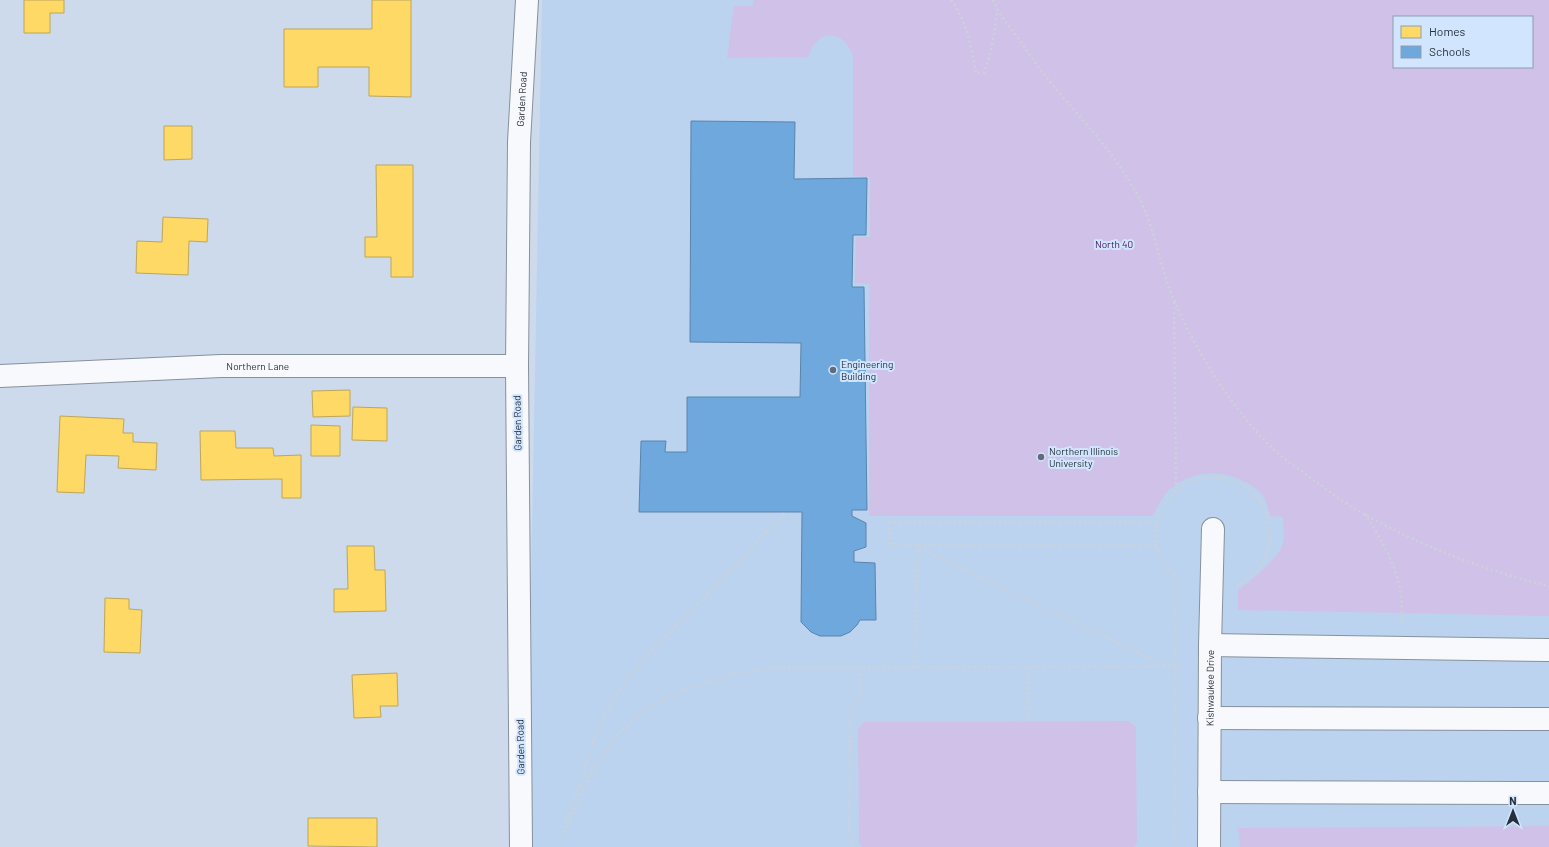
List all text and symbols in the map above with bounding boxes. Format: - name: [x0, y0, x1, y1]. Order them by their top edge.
- legend: [1393, 16, 1533, 68]
- text: Homes: [1429, 24, 1466, 38]
- text: Schools: [1429, 44, 1470, 58]
- street label: Garden Road: [514, 71, 529, 127]
- park label: North 40: [1095, 238, 1133, 250]
- place label: Engineering Building: [841, 358, 893, 382]
- street label: Northern Lane: [226, 360, 289, 372]
- marker: Engineering Building: [828, 365, 838, 375]
- street label: Garden Road: [511, 395, 523, 451]
- place label: Northern Illinois University: [1049, 445, 1118, 469]
- marker: Northern Illinois University: [1036, 452, 1046, 462]
- street label: Kishwaukee Drive: [1204, 650, 1216, 726]
- street label: Garden Road: [514, 719, 526, 775]
- north arrow: [1493, 791, 1533, 831]
- text: N: [1509, 794, 1517, 807]

